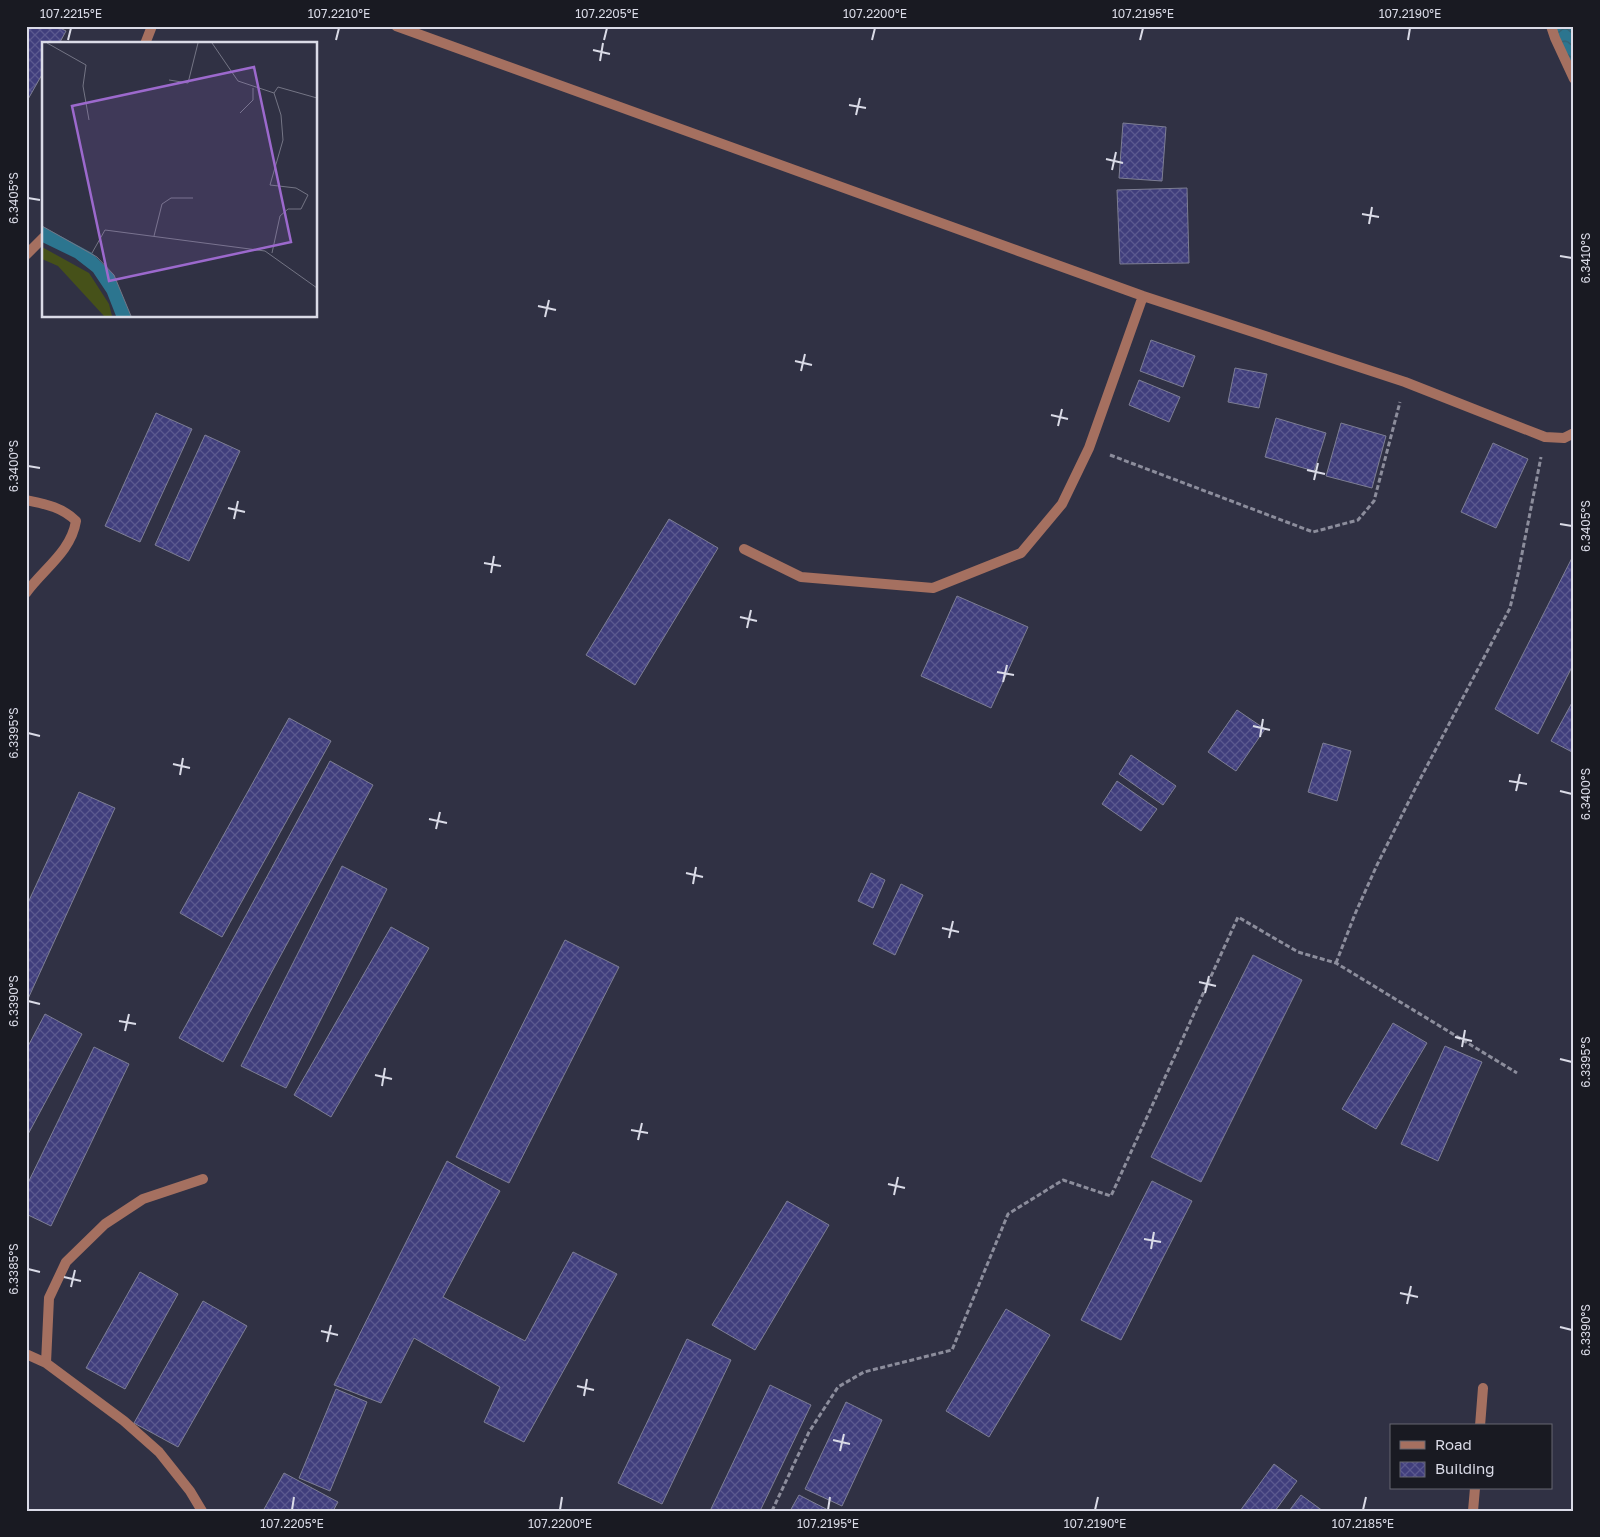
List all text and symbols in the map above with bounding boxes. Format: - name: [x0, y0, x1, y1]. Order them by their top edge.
- text: 107.2215°E: [40, 6, 102, 21]
- text: 107.2210°E: [308, 6, 370, 21]
- text: 107.2205°E: [575, 6, 639, 21]
- text: 107.2200°E: [843, 6, 907, 21]
- text: 107.2195°E: [1112, 6, 1174, 21]
- text: 107.2190°E: [1379, 6, 1441, 21]
- inset map: [42, 42, 318, 318]
- text: 6.3405°S: [6, 172, 21, 224]
- text: 6.3410°S: [1578, 232, 1593, 283]
- text: 6.3400°S: [6, 439, 21, 492]
- text: 6.3405°S: [1578, 500, 1593, 552]
- text: 6.3395°S: [6, 707, 21, 759]
- text: 6.3400°S: [1578, 767, 1593, 820]
- text: 6.3390°S: [6, 975, 21, 1027]
- text: 6.3395°S: [1578, 1036, 1593, 1088]
- text: 6.3385°S: [6, 1243, 21, 1295]
- text: 6.3390°S: [1578, 1304, 1593, 1356]
- legend: [1390, 1424, 1552, 1490]
- text: Road: [1435, 1435, 1472, 1453]
- text: Building: [1435, 1459, 1495, 1477]
- text: 107.2205°E: [260, 1516, 324, 1531]
- text: 107.2200°E: [528, 1516, 592, 1531]
- text: 107.2195°E: [797, 1516, 859, 1531]
- text: 107.2190°E: [1064, 1516, 1126, 1531]
- text: 107.2185°E: [1332, 1516, 1394, 1531]

